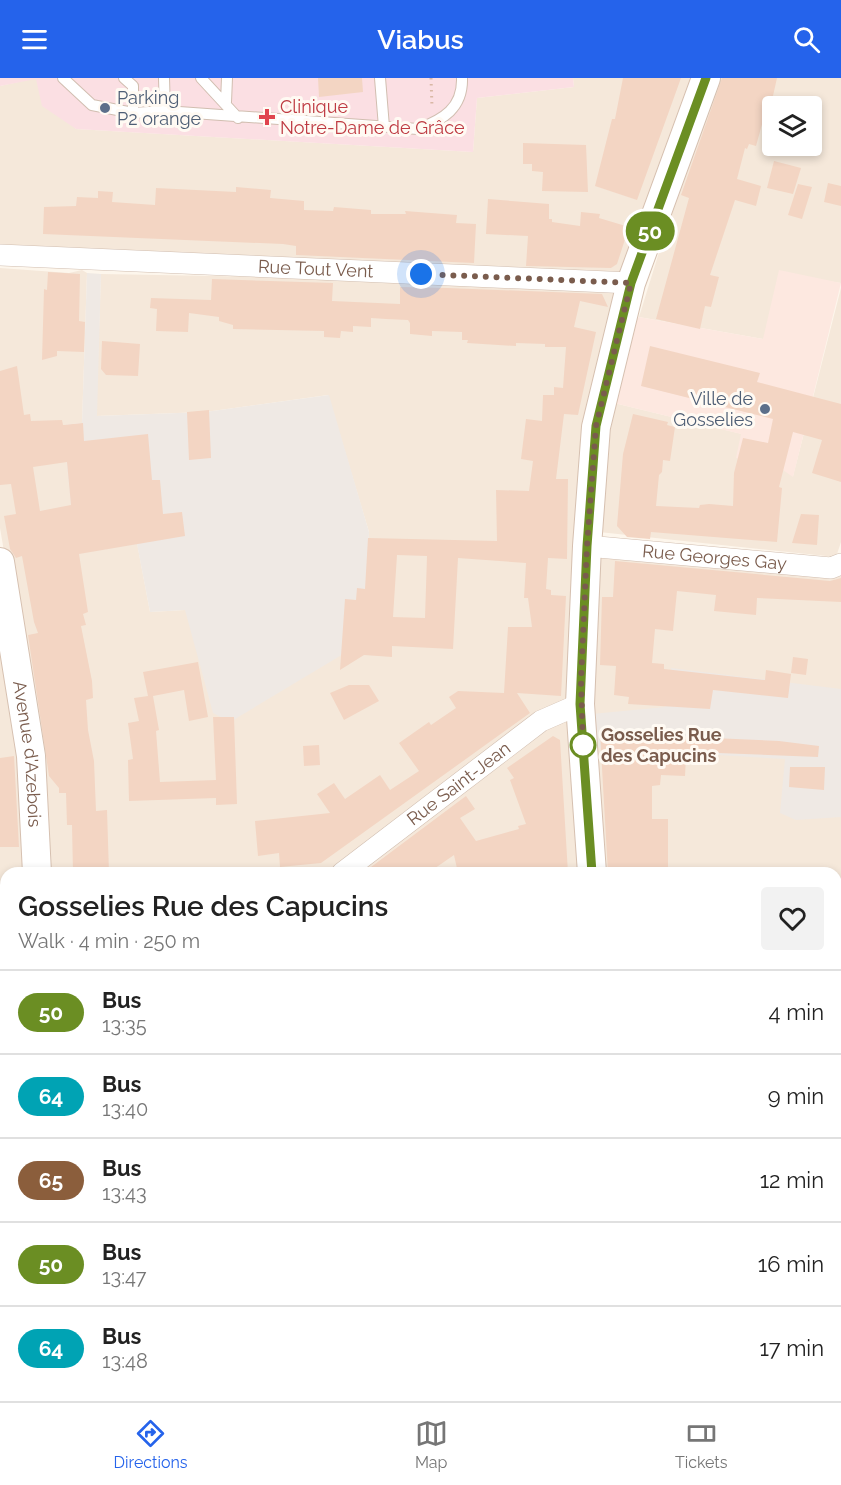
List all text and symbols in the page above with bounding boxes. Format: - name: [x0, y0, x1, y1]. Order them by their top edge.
- icon: menu: [18, 23, 51, 56]
- icon: search: [790, 23, 823, 56]
- text: Viabus: [377, 24, 464, 55]
- place label: Parking P2 orange: [117, 87, 202, 129]
- place label: Clinique Notre-Dame de Grâce: [280, 96, 465, 138]
- map controls: [762, 96, 822, 156]
- button: layers: [762, 96, 822, 156]
- marker: Parking P2 orange: [98, 101, 112, 115]
- marker: Clinique Notre-Dame de Grâce: [258, 108, 276, 126]
- line badge: 50: [623, 212, 677, 250]
- text: 50: [638, 219, 662, 244]
- street label: Rue Tout Vent: [258, 255, 374, 282]
- your location: [406, 259, 436, 289]
- place label: Ville de Gosselies: [673, 388, 753, 430]
- marker: Ville de Gosselies: [758, 402, 772, 416]
- street label: Rue Georges Gay: [641, 540, 788, 574]
- street label: Avenue d'Azebois: [9, 679, 46, 828]
- place label: Gosselies Rue des Capucins: [601, 724, 722, 766]
- marker: Gosselies Rue des Capucins: [570, 732, 596, 758]
- street label: Rue Saint-Jean: [403, 737, 514, 830]
- button: heart: [761, 887, 824, 950]
- text: Gosselies Rue des Capucins: [18, 890, 388, 923]
- text: Walk · 4 min · 250 m: [18, 929, 200, 953]
- text: Bus: [102, 987, 141, 1013]
- text: 4 min: [769, 999, 824, 1025]
- text: 50: [39, 1000, 63, 1025]
- text: 13:35: [102, 1013, 147, 1037]
- text: Bus: [102, 1071, 141, 1097]
- text: 9 min: [768, 1083, 824, 1109]
- text: 64: [39, 1084, 63, 1109]
- text: 13:40: [102, 1097, 148, 1121]
- text: Bus: [102, 1155, 141, 1181]
- text: 12 min: [760, 1167, 824, 1193]
- text: 65: [39, 1168, 63, 1193]
- text: 13:43: [102, 1181, 147, 1205]
- text: Bus: [102, 1239, 141, 1265]
- text: 16 min: [758, 1251, 824, 1277]
- text: 50: [39, 1252, 63, 1277]
- text: 13:47: [102, 1265, 147, 1289]
- text: Bus: [102, 1323, 141, 1349]
- text: 17 min: [759, 1335, 824, 1361]
- text: 64: [39, 1336, 63, 1361]
- text: 13:48: [102, 1349, 148, 1373]
- tab: Directions: [114, 1417, 187, 1472]
- tab: Map: [415, 1417, 448, 1472]
- tab: Tickets: [675, 1417, 727, 1472]

